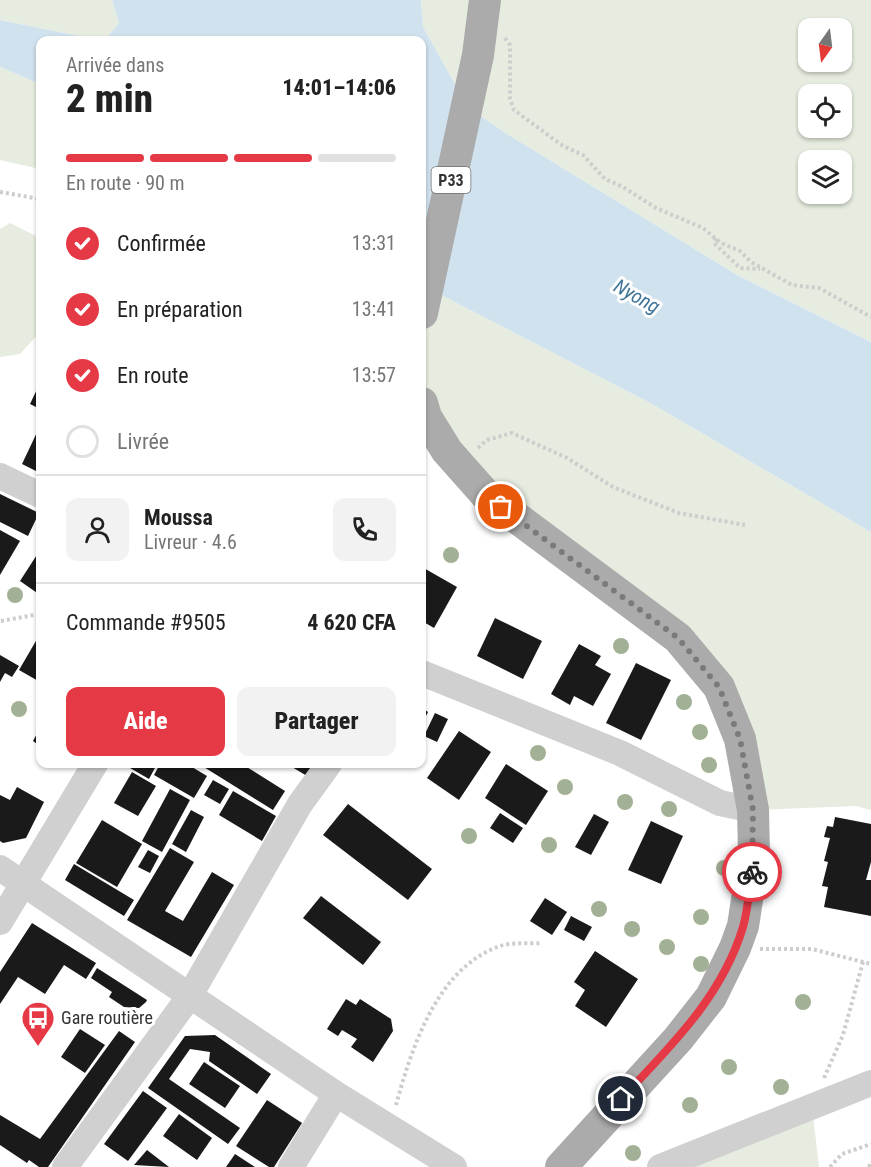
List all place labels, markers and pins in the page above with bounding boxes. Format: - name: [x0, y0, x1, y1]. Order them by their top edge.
- pin: [475, 481, 526, 532]
- bus stop icon: Gare routière: [20, 1000, 56, 1047]
- place label: Gare routière: [61, 1007, 153, 1028]
- pin: [595, 1073, 646, 1124]

